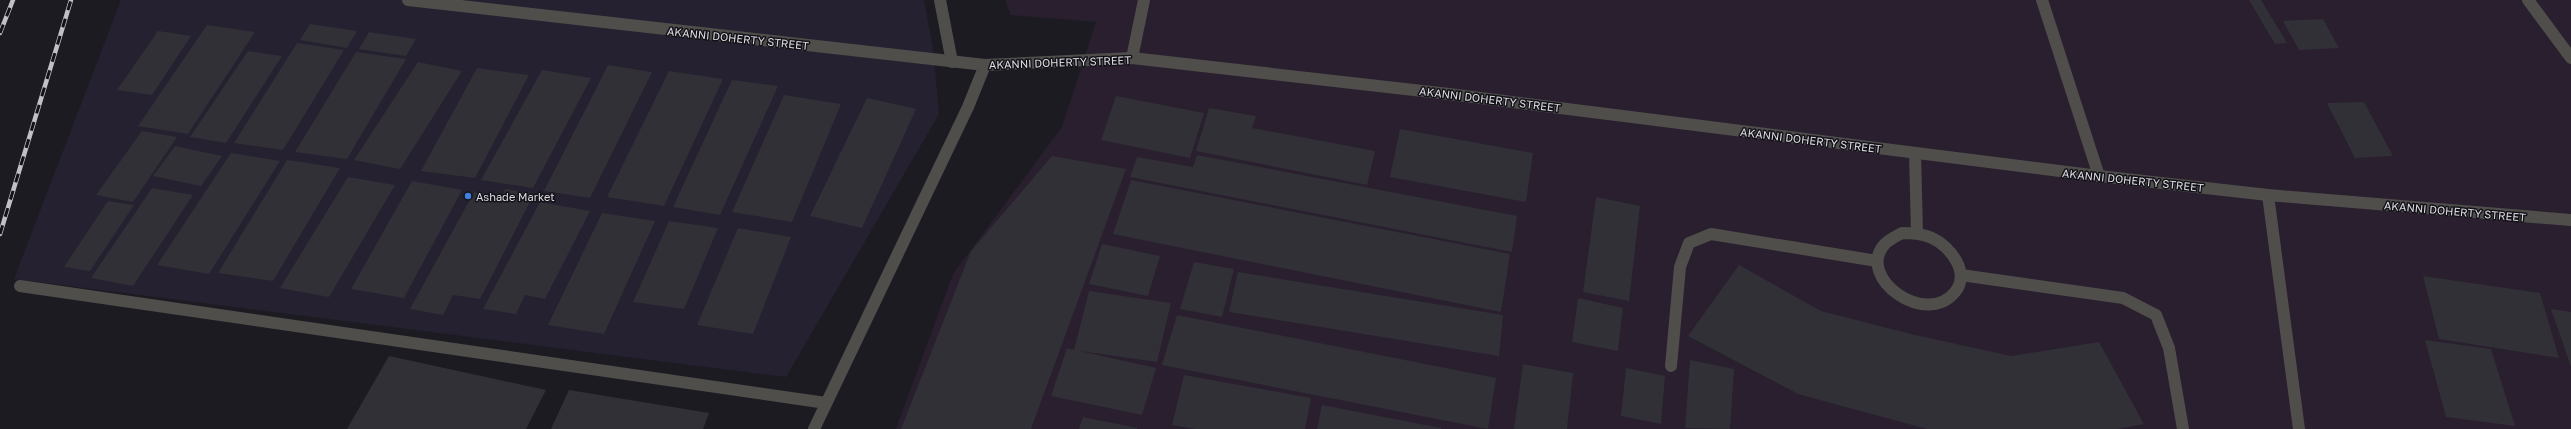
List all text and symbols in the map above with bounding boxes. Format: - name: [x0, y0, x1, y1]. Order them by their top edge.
- street label: AKANNI DOHERTY STREET: [667, 24, 810, 52]
- street label: AKANNI DOHERTY STREET: [989, 53, 1131, 71]
- street label: AKANNI DOHERTY STREET: [1419, 84, 1562, 114]
- street label: AKANNI DOHERTY STREET: [1740, 125, 1883, 155]
- street label: AKANNI DOHERTY STREET: [2062, 166, 2205, 194]
- place label: Ashade Market: [476, 190, 555, 203]
- marker: Ashade Market: [463, 191, 473, 201]
- street label: AKANNI DOHERTY STREET: [2384, 198, 2527, 224]

